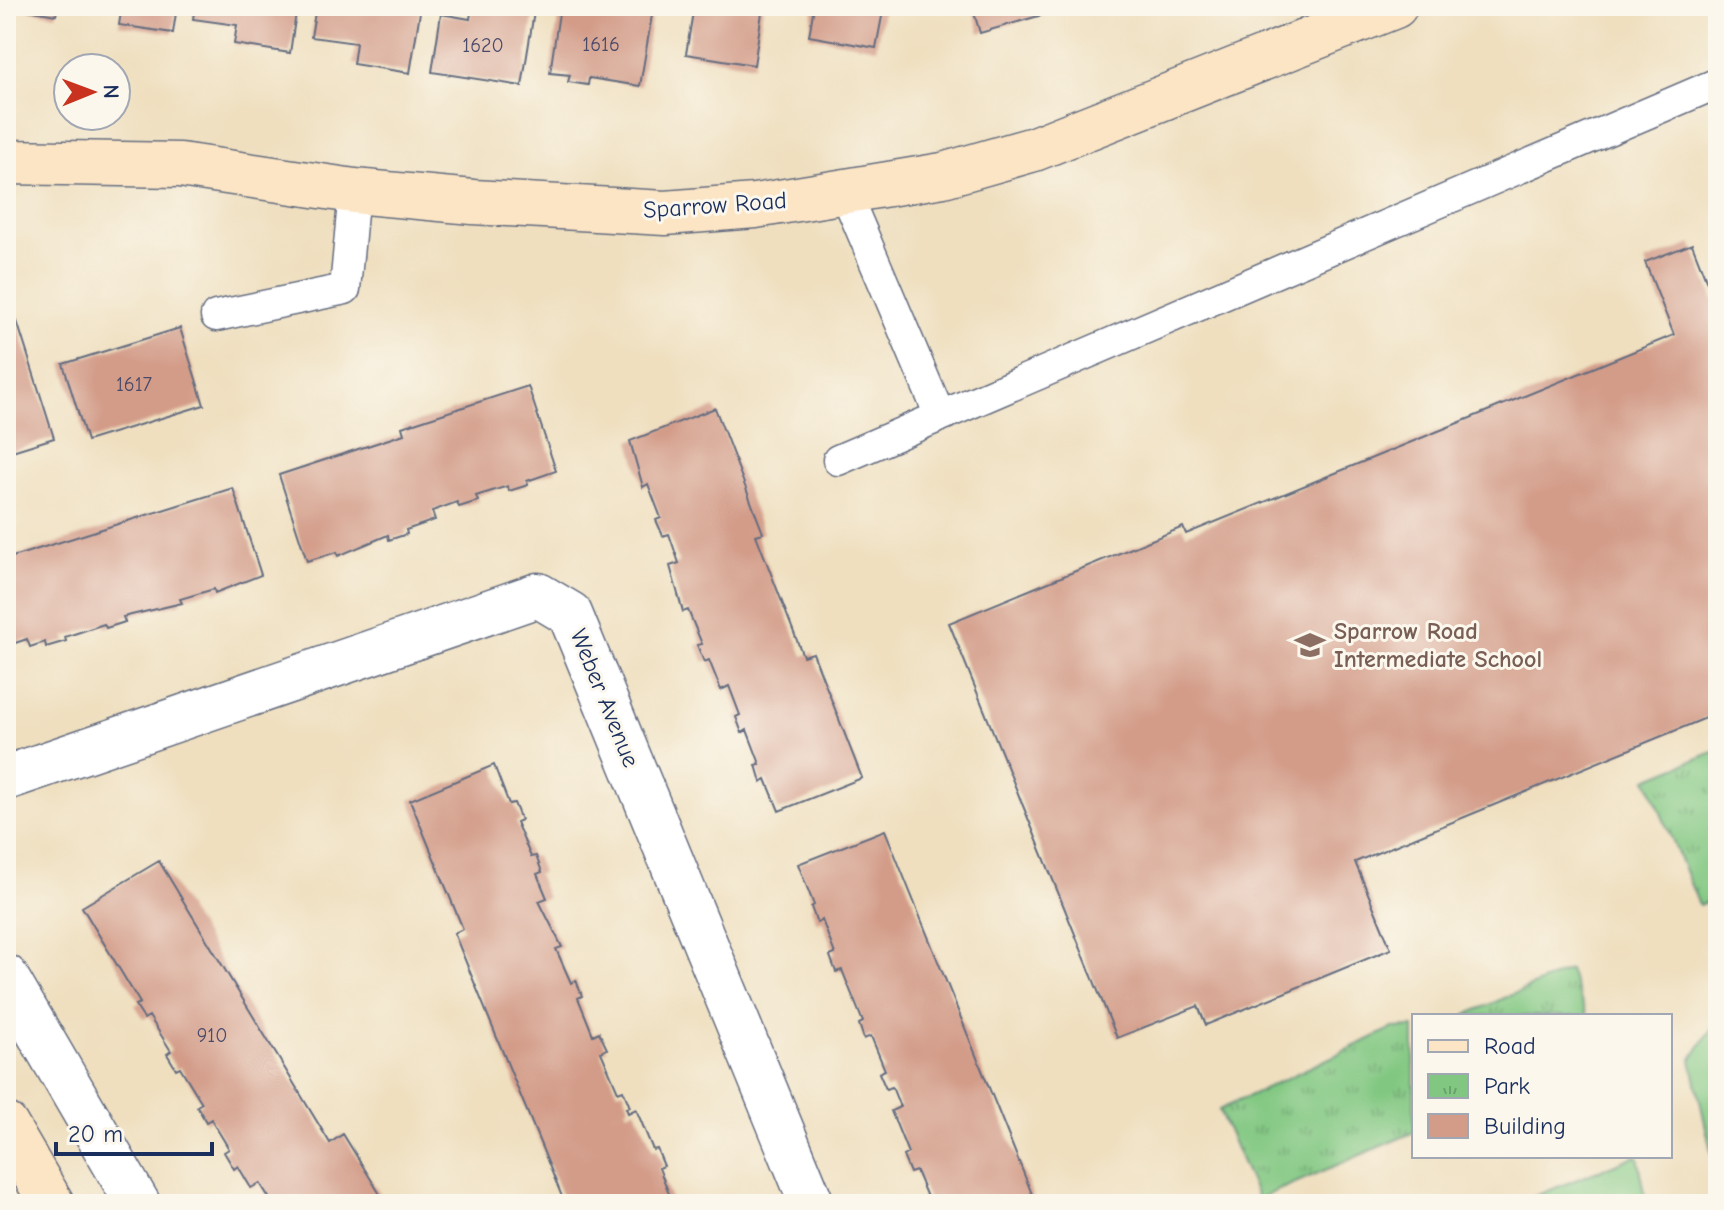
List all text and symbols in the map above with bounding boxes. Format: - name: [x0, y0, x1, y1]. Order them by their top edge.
- house number: 1616: [582, 33, 620, 56]
- house number: 1620: [462, 34, 504, 57]
- north arrow: [52, 52, 132, 132]
- text: N: [98, 84, 124, 99]
- street label: Sparrow Road: [642, 186, 788, 224]
- house number: 1617: [116, 373, 153, 396]
- place label: Sparrow Road Intermediate School: [1334, 617, 1542, 673]
- street label: Weber Avenue: [565, 625, 645, 771]
- school or university icon: Sparrow Road Intermediate School: [1293, 628, 1327, 662]
- legend: [1412, 1014, 1672, 1158]
- house number: 910: [197, 1024, 227, 1047]
- text: Road: [1484, 1032, 1536, 1060]
- text: Park: [1484, 1072, 1530, 1100]
- scale bar: [56, 1106, 212, 1156]
- text: Building: [1484, 1112, 1566, 1140]
- text: 20 m: [68, 1120, 123, 1148]

